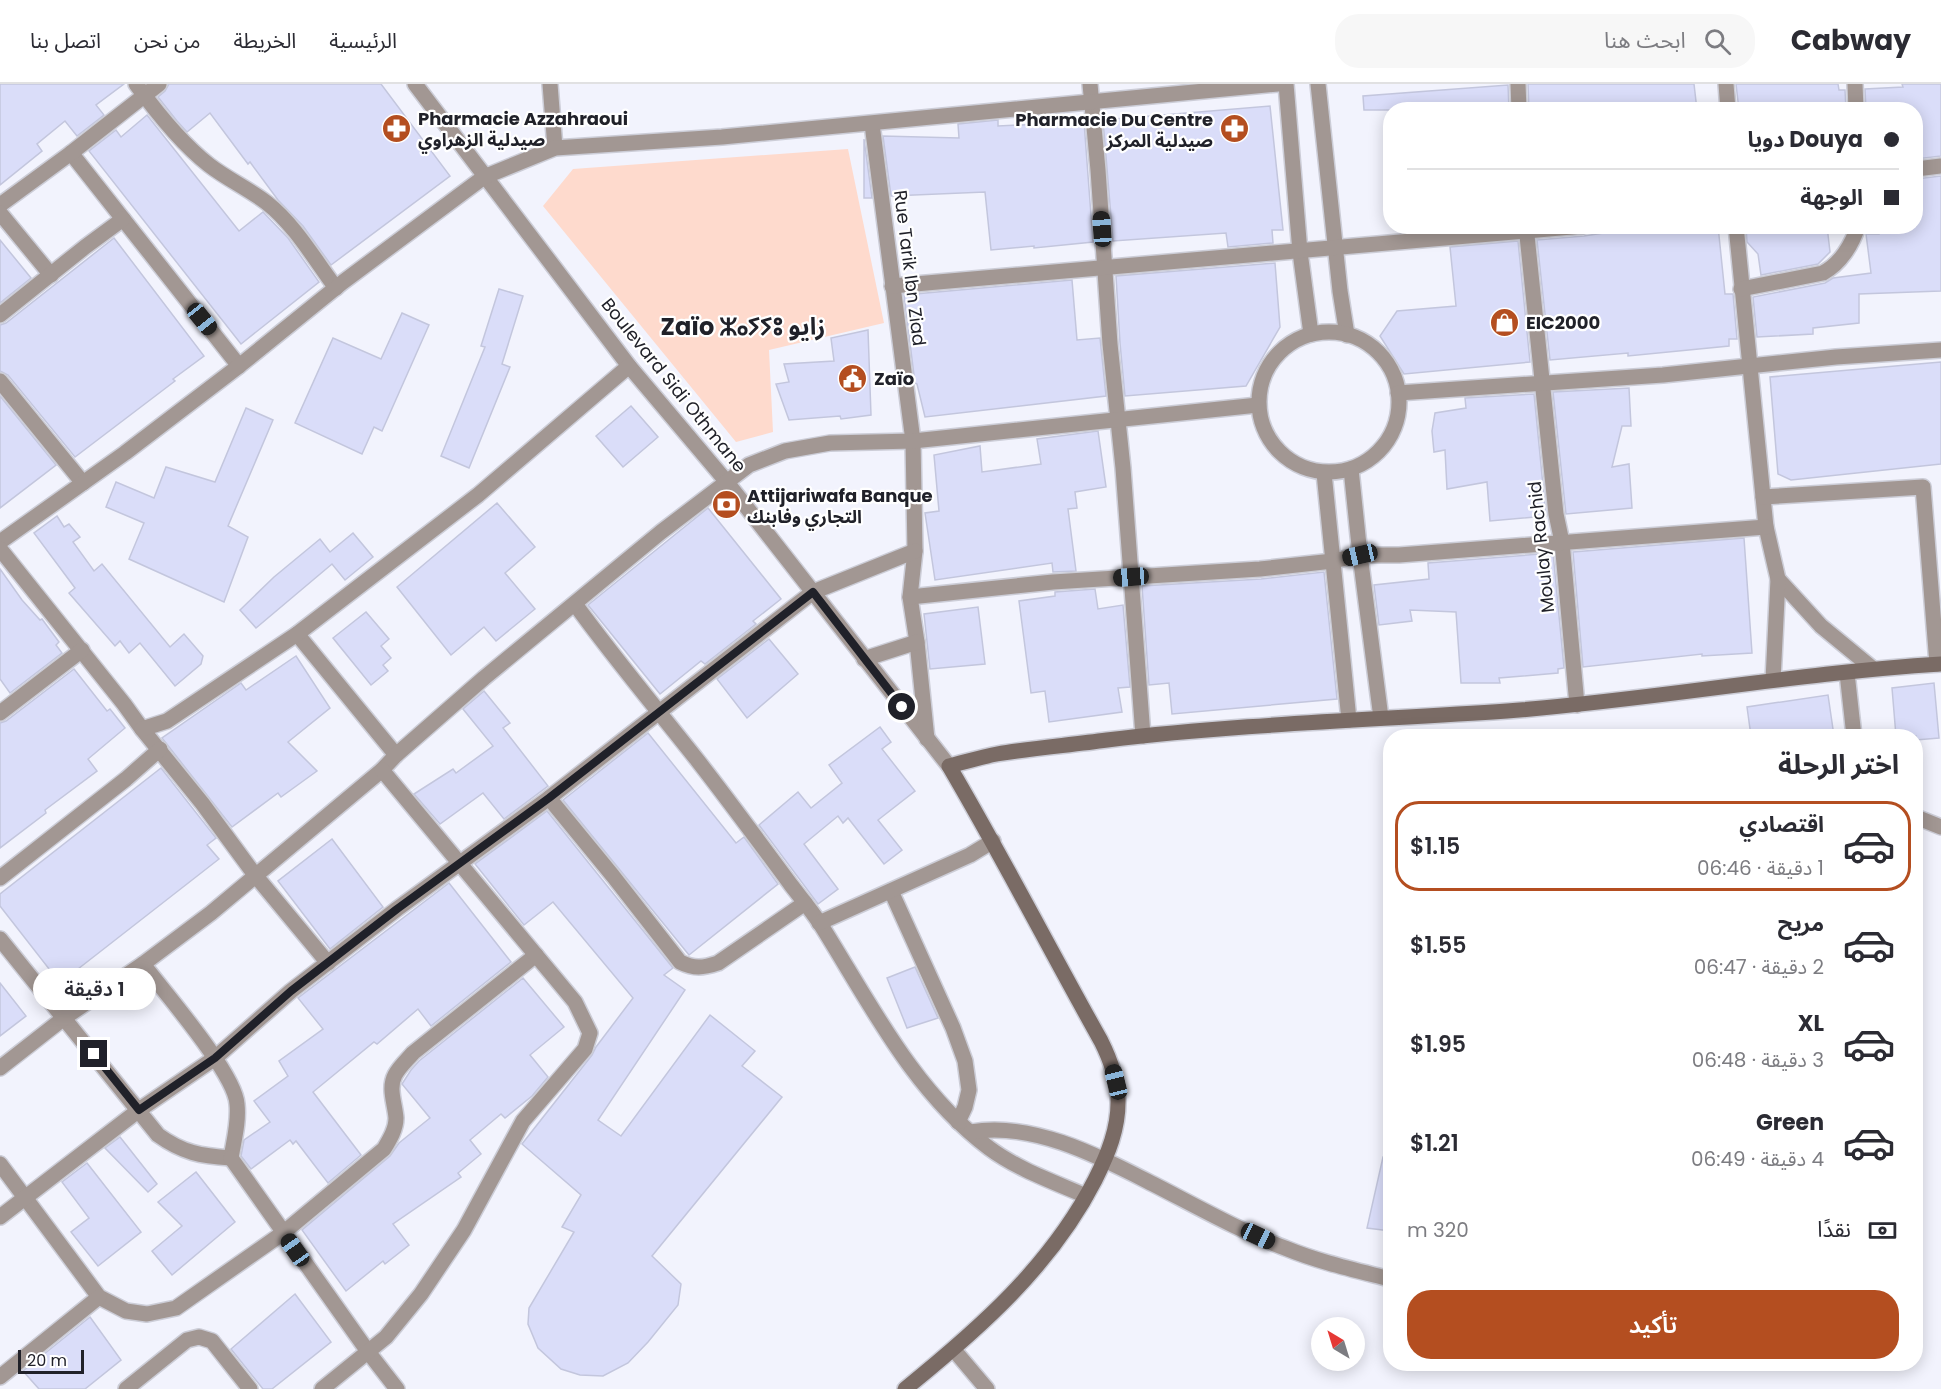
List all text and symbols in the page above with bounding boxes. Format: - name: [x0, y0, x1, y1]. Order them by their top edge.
- search box: [1335, 14, 1755, 68]
- text: Cabway: [1791, 21, 1911, 60]
- text: ابحث هنا: [1604, 25, 1686, 56]
- icon: search: [1701, 25, 1734, 58]
- text: اتصل بنا: [30, 26, 101, 55]
- text: من نحن: [134, 26, 200, 55]
- text: الخريطة: [233, 26, 296, 55]
- text: الرئيسية: [329, 26, 397, 55]
- place label: Pharmacie Azzahraoui صيدلية الزهراوي: [418, 106, 628, 154]
- place label: Pharmacie Du Centre صيدلية المركز: [1015, 107, 1213, 153]
- pharmacy icon: Pharmacie Azzahraoui صيدلية الزهراوي: [381, 112, 413, 144]
- pharmacy icon: Pharmacie Du Centre صيدلية المركز: [1218, 113, 1250, 145]
- text: Douya دويا: [1747, 124, 1863, 155]
- text: الوجهة: [1800, 182, 1863, 213]
- street label: Rue Tarik Ibn Ziad: [888, 189, 932, 347]
- car: [1092, 210, 1112, 248]
- street label: Boulevard Sidi Othmane: [596, 293, 752, 477]
- car: [184, 299, 220, 339]
- shop icon: EIC2000: [1489, 306, 1521, 338]
- district label: Zaïo ⵣⴰⵢⵢⵓ زايو: [661, 310, 825, 343]
- place label: EIC2000: [1526, 310, 1600, 335]
- public building icon: Zaïo: [837, 362, 869, 394]
- place label: Zaïo: [874, 366, 914, 391]
- street label: Moulay Rachid: [1522, 480, 1560, 614]
- place label: Attijariwafa Banque التجاري وفابنك: [747, 483, 933, 531]
- bank icon: Attijariwafa Banque التجاري وفابنك: [710, 489, 742, 521]
- car: [1340, 542, 1380, 568]
- car: [1112, 567, 1150, 587]
- route start: [888, 693, 915, 720]
- text: اختر الرحلة: [1778, 746, 1899, 783]
- text: اقتصادي: [1739, 809, 1824, 840]
- icon: car: [1842, 819, 1896, 873]
- text: $1.15: [1410, 831, 1460, 862]
- text: 1 دقيقة · 06:46: [1697, 854, 1824, 882]
- text: مريح: [1778, 908, 1824, 939]
- icon: car: [1842, 918, 1896, 972]
- text: $1.55: [1410, 930, 1466, 961]
- text: 2 دقيقة · 06:47: [1694, 953, 1824, 981]
- callout: 1 دقيقة: [32, 967, 156, 1009]
- text: 1 دقيقة: [64, 975, 125, 1003]
- text: XL: [1798, 1008, 1824, 1039]
- icon: car: [1842, 1017, 1896, 1071]
- text: $1.95: [1410, 1029, 1466, 1060]
- route end: [80, 1040, 107, 1067]
- text: 3 دقيقة · 06:48: [1692, 1046, 1824, 1074]
- car: [1103, 1062, 1129, 1102]
- text: Green: [1756, 1107, 1824, 1138]
- icon: car: [1842, 1116, 1896, 1170]
- text: $1.21: [1410, 1128, 1459, 1159]
- text: 4 دقيقة · 06:49: [1691, 1145, 1824, 1173]
- text: نقدًا: [1817, 1214, 1851, 1245]
- icon: cash: [1866, 1214, 1899, 1247]
- text: 320 m: [1407, 1216, 1469, 1244]
- car: [1238, 1220, 1278, 1252]
- car: [277, 1230, 313, 1270]
- button: تأكيد: [1407, 1290, 1899, 1359]
- north arrow: [1311, 1317, 1365, 1371]
- map controls: [1311, 1317, 1365, 1371]
- scale bar: [18, 1347, 84, 1374]
- text: 20 m: [27, 1349, 67, 1372]

